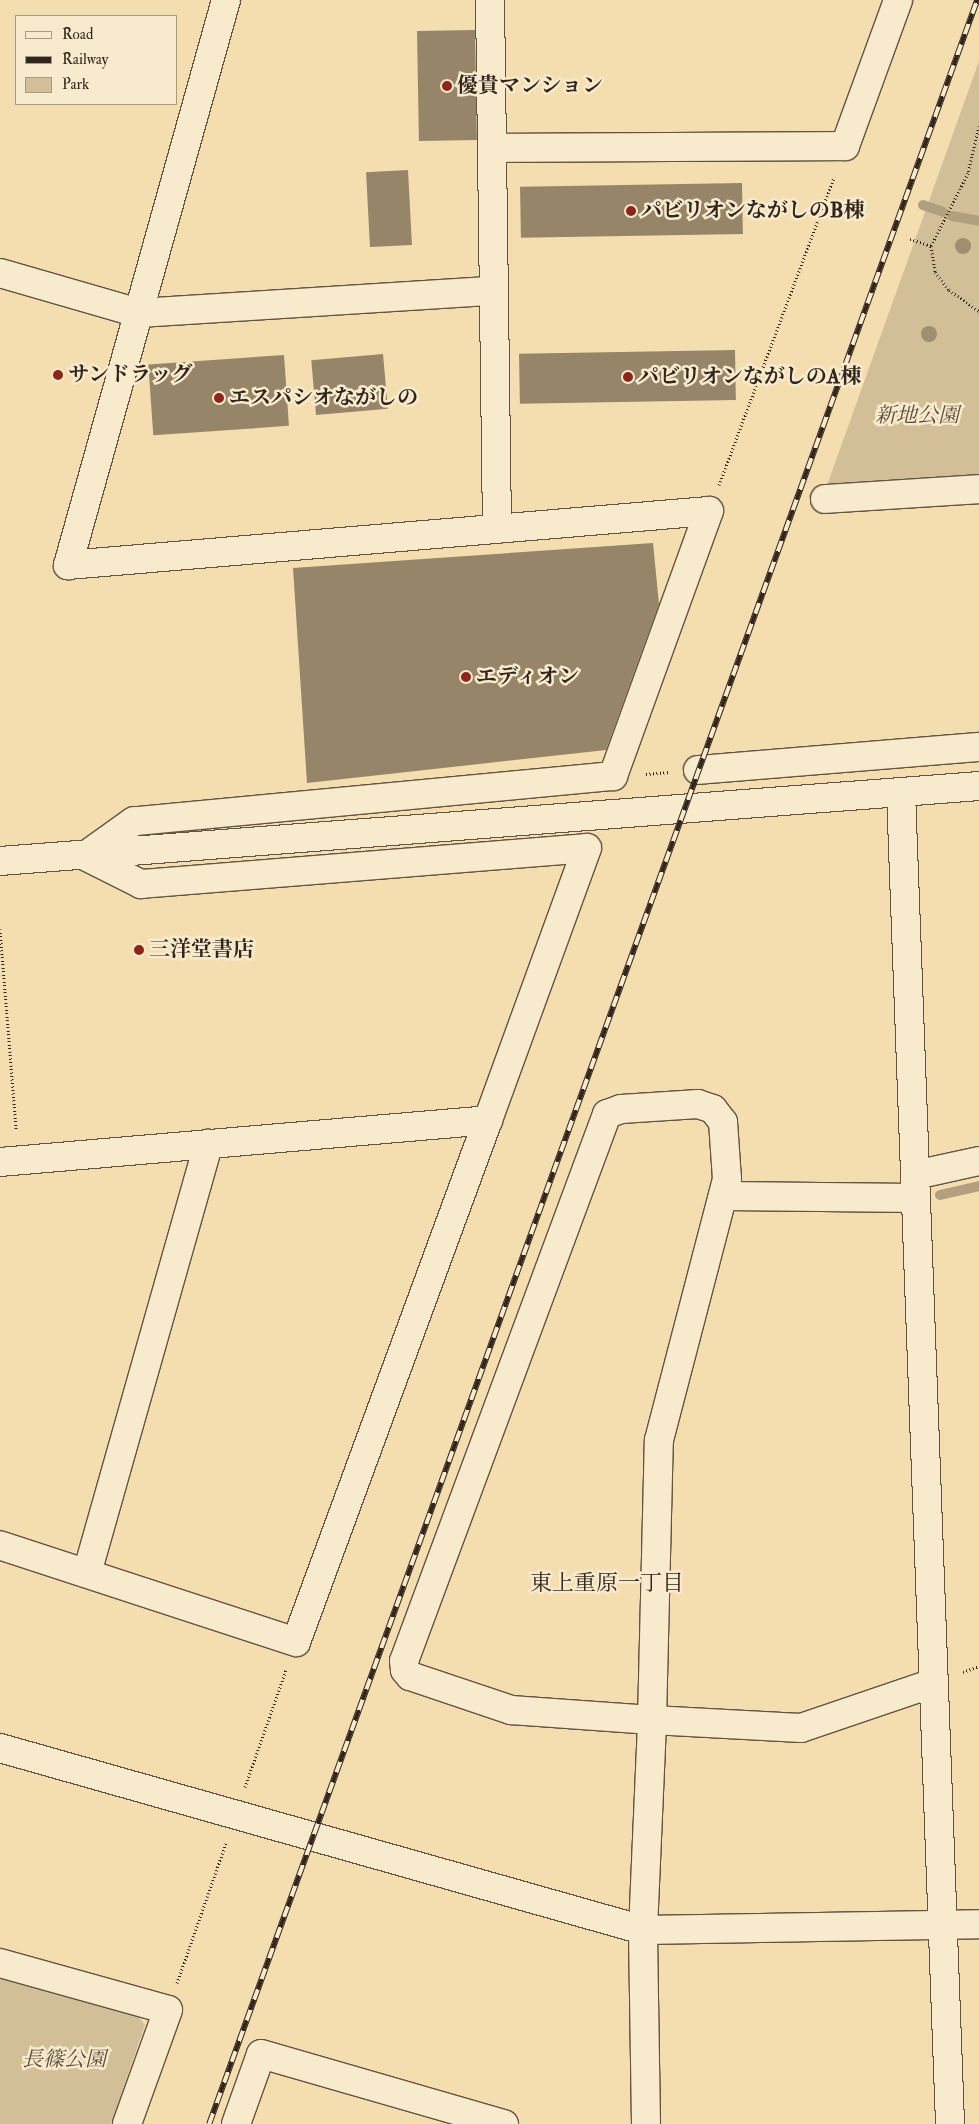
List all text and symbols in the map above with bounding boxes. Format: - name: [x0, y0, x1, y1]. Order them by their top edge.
- legend: [15, 15, 178, 105]
- text: Road: [62, 25, 93, 44]
- text: Railway: [62, 50, 108, 69]
- place label: 優貴マンション: [457, 73, 604, 99]
- text: Park: [62, 75, 89, 94]
- marker: 優貴マンション: [441, 80, 453, 92]
- place label: パビリオンながしのB棟: [641, 198, 865, 224]
- marker: パビリオンながしのB棟: [625, 205, 637, 217]
- place label: サンドラッグ: [68, 362, 194, 388]
- place label: パビリオンながしのA棟: [638, 364, 861, 390]
- marker: サンドラッグ: [52, 369, 64, 381]
- marker: パビリオンながしのA棟: [622, 371, 634, 383]
- place label: エスパシオながしの: [229, 385, 418, 411]
- marker: エスパシオながしの: [213, 392, 225, 404]
- park label: 新地公園: [875, 403, 959, 429]
- place label: エディオン: [476, 664, 581, 690]
- marker: エディオン: [460, 671, 472, 683]
- place label: 三洋堂書店: [149, 937, 254, 963]
- marker: 三洋堂書店: [133, 944, 145, 956]
- district label: 東上重原一丁目: [530, 1571, 684, 1597]
- park label: 長篠公園: [22, 2047, 106, 2073]

